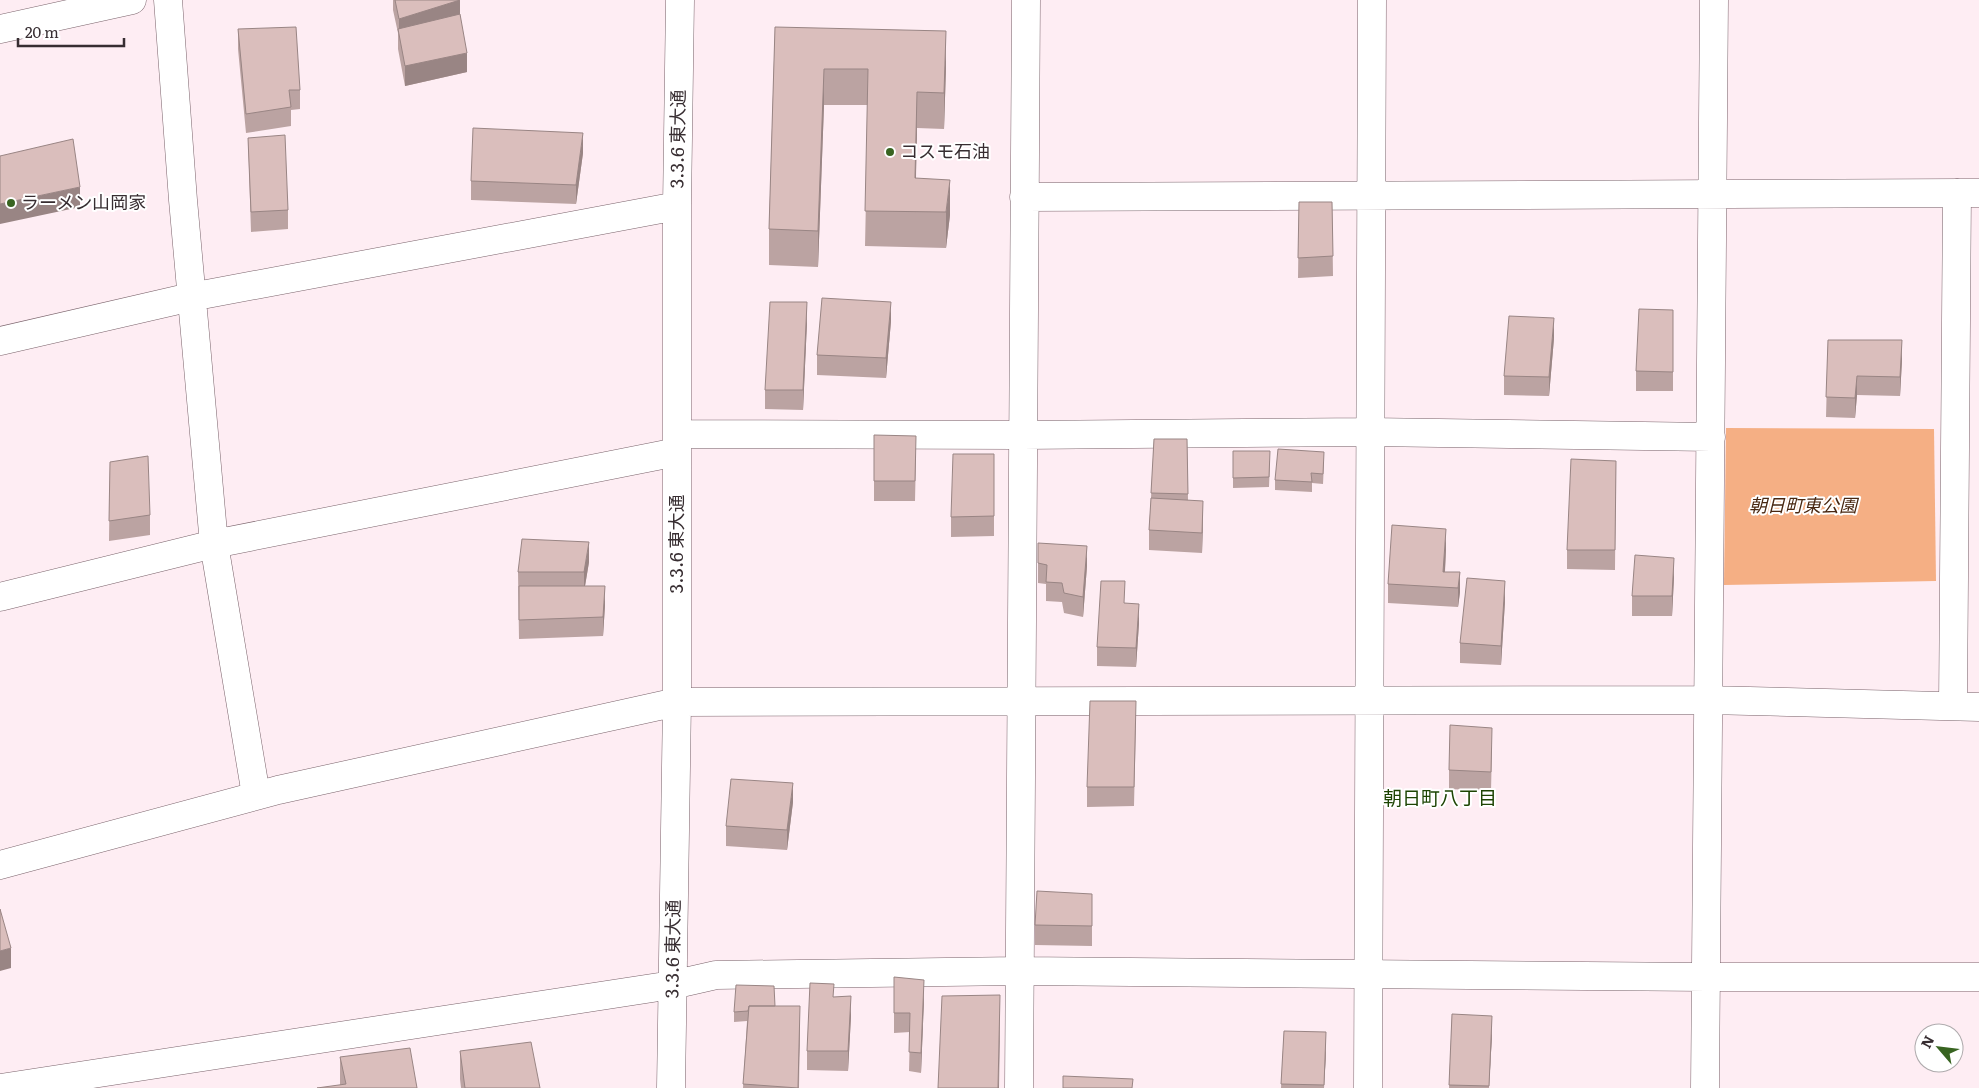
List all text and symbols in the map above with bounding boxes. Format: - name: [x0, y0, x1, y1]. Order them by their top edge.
- scale bar: [18, 15, 124, 47]
- text: 20 m: [25, 20, 59, 43]
- street label: 3.3.6 東大通: [662, 89, 691, 189]
- place label: コスモ石油: [900, 137, 990, 164]
- marker: コスモ石油: [884, 146, 896, 158]
- place label: ラーメン山岡家: [21, 188, 146, 215]
- marker: ラーメン山岡家: [5, 197, 17, 209]
- park label: 朝日町東公園: [1749, 491, 1860, 518]
- street label: 3.3.6 東大通: [662, 495, 689, 593]
- district label: 朝日町八丁目: [1383, 783, 1497, 811]
- street label: 3.3.6 東大通: [657, 899, 686, 999]
- north arrow: [1914, 1023, 1964, 1073]
- text: N: [1915, 1031, 1938, 1051]

